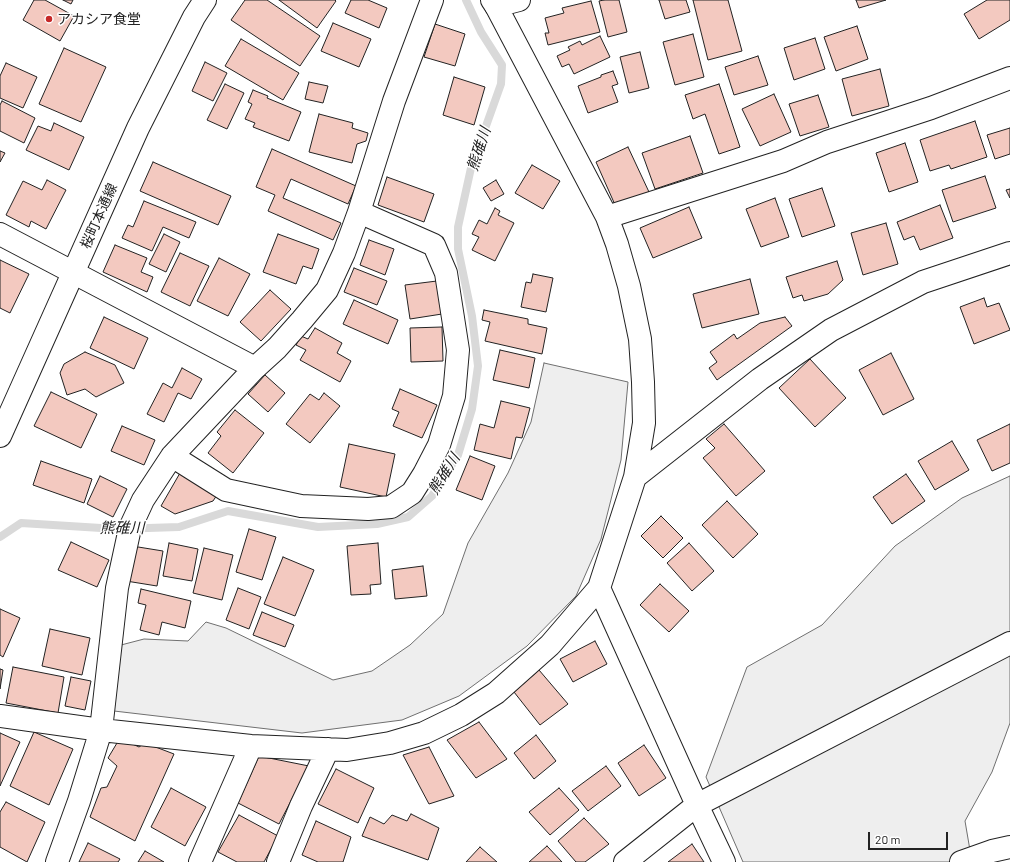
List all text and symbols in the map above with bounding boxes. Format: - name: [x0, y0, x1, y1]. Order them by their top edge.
- place label: アカシア食堂: [57, 11, 141, 27]
- marker: アカシア食堂: [44, 14, 54, 24]
- water label: 熊碓川: [463, 125, 495, 173]
- street label: 桜町本通線: [77, 181, 121, 251]
- water label: 熊碓川: [424, 450, 464, 498]
- water label: 熊碓川: [100, 519, 144, 537]
- scale bar: [870, 824, 950, 850]
- text: 20 m: [875, 832, 901, 846]

